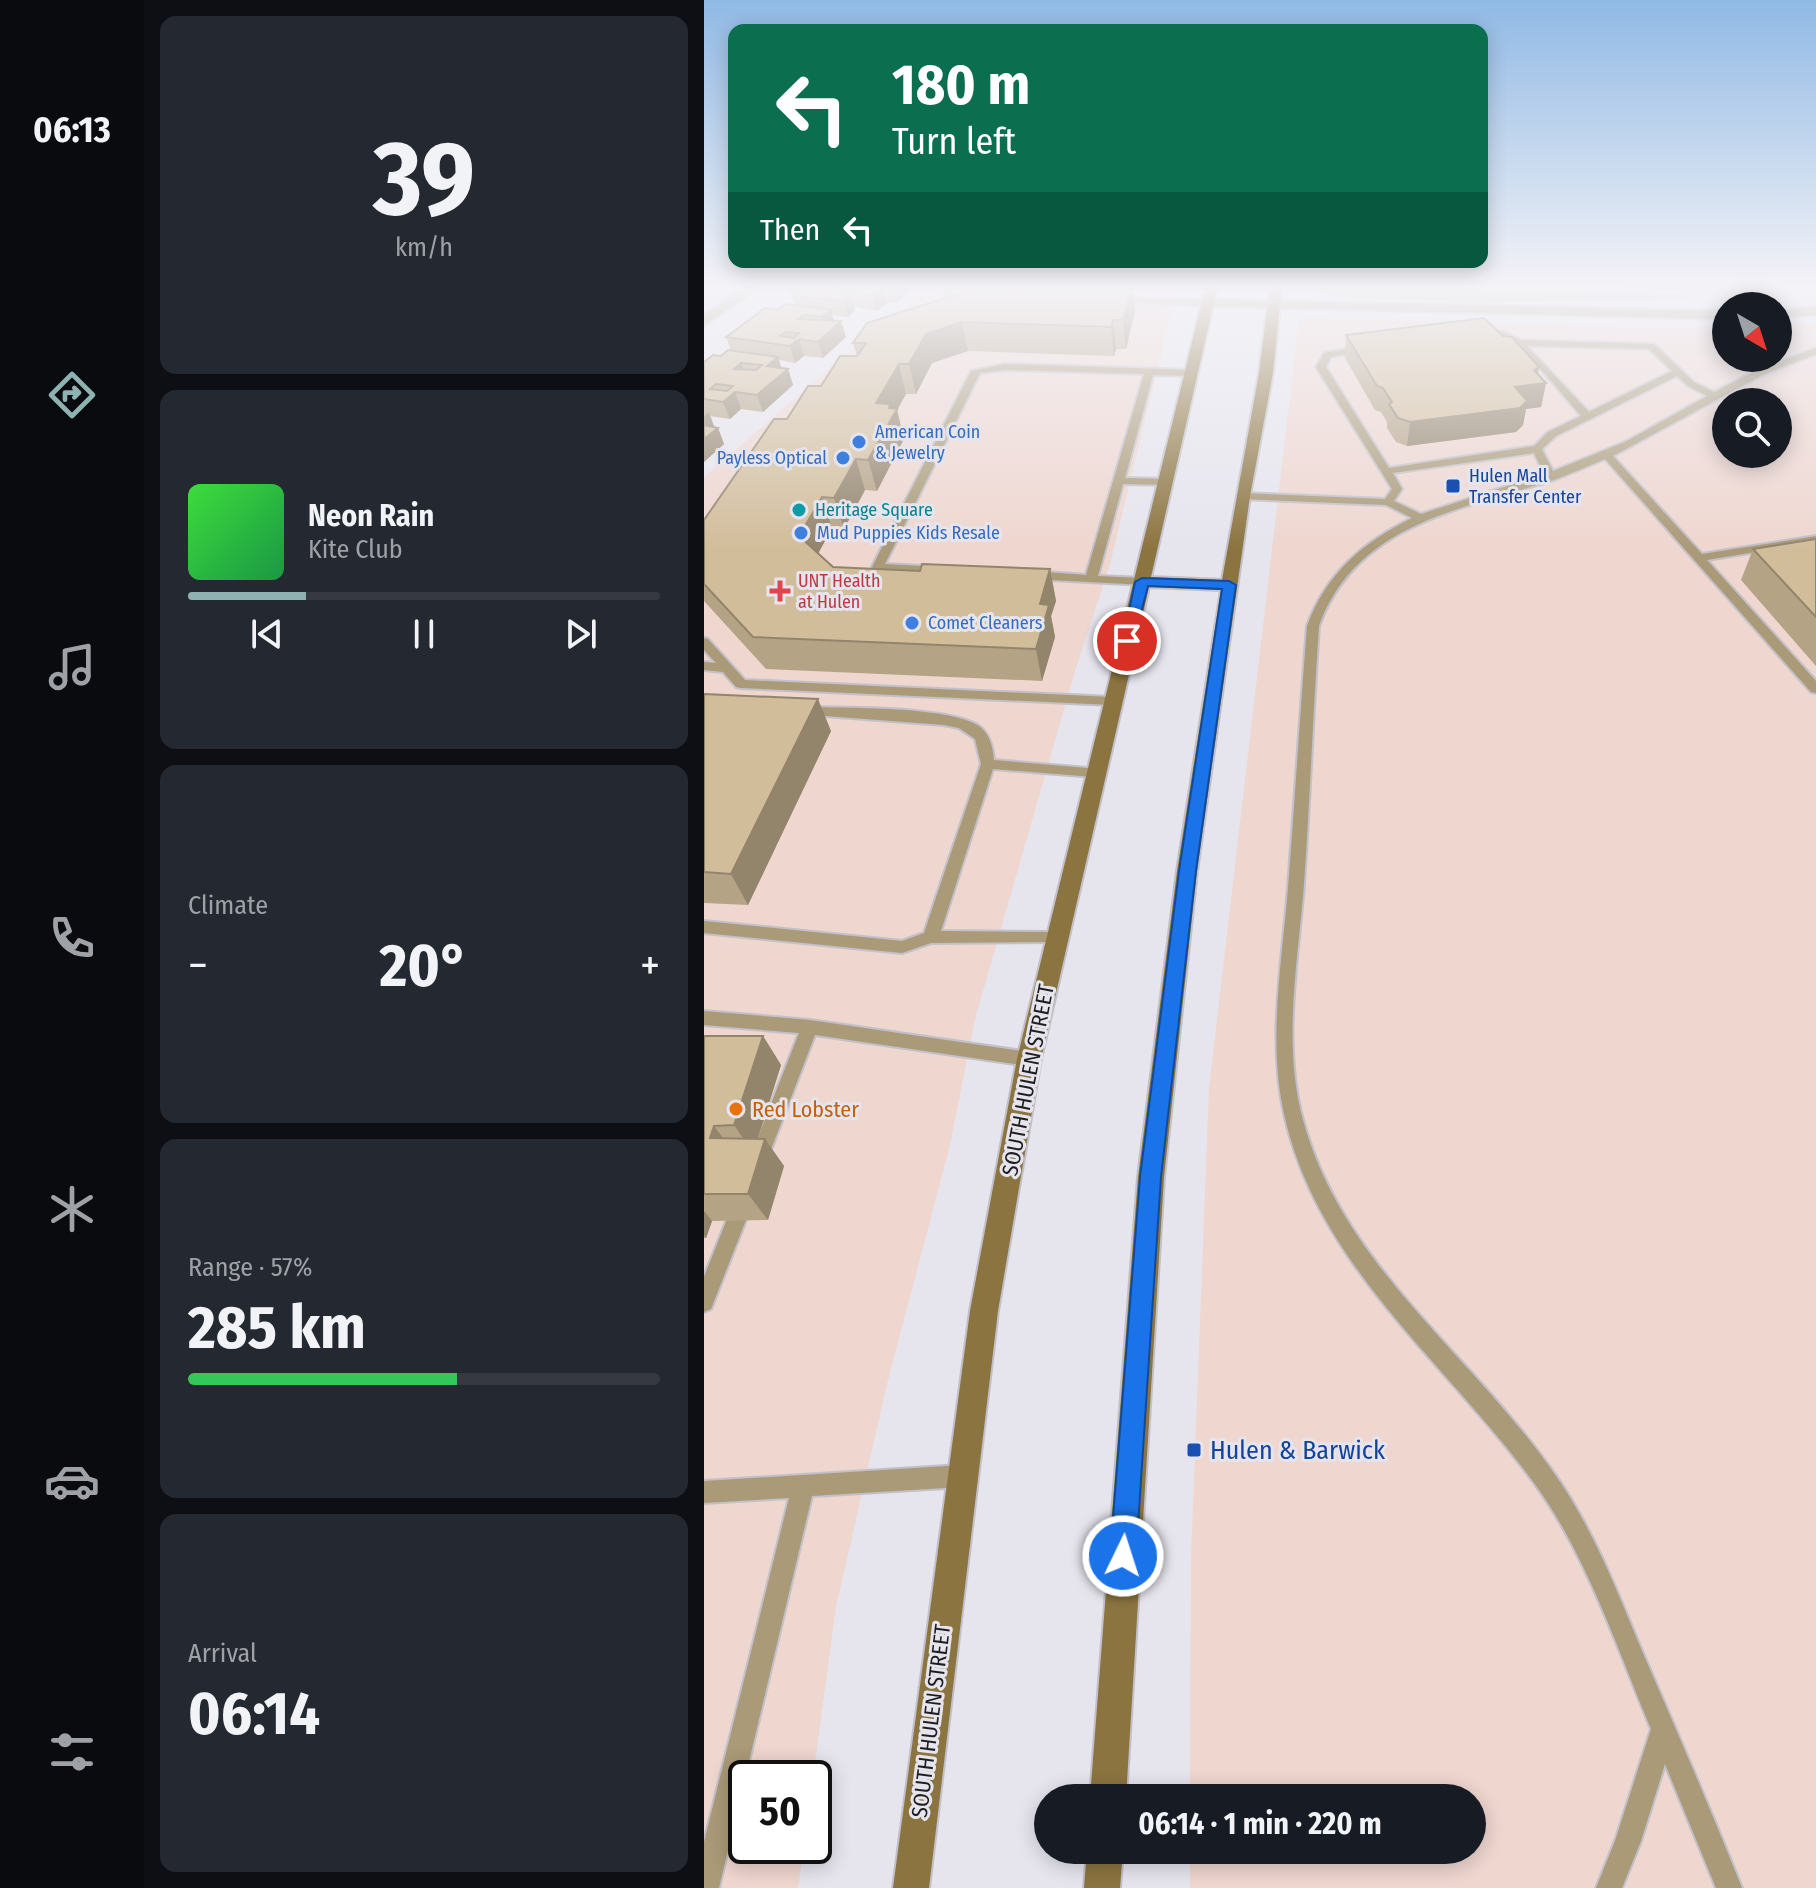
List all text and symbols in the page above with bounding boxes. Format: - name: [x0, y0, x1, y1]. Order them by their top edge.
- text: 180 m: [892, 52, 1030, 119]
- icon: left: [760, 56, 864, 160]
- text: 06:13: [33, 108, 111, 152]
- text: 39: [373, 117, 475, 242]
- text: Turn left: [892, 120, 1016, 164]
- icon: left: [836, 208, 880, 252]
- text: Then: [760, 212, 820, 248]
- text: km/h: [395, 232, 453, 263]
- north arrow: [1712, 292, 1792, 372]
- map controls: [1712, 292, 1792, 468]
- icon: directions: [44, 367, 100, 423]
- button: search: [1712, 388, 1792, 468]
- place label: American Coin & Jewelry: [875, 421, 980, 464]
- marker: American Coin & Jewelry: [850, 433, 868, 451]
- place label: Payless Optical: [717, 447, 827, 469]
- marker: Payless Optical: [834, 449, 852, 467]
- place label: Hulen Mall Transfer Center: [1469, 465, 1582, 508]
- marker: Hulen Mall Transfer Center: [1444, 477, 1462, 495]
- text: Neon Rain: [308, 498, 434, 534]
- place label: Heritage Square: [815, 499, 933, 521]
- marker: Heritage Square: [790, 501, 808, 519]
- place label: Mud Puppies Kids Resale: [817, 522, 1000, 544]
- marker: Mud Puppies Kids Resale: [792, 524, 810, 542]
- text: Kite Club: [308, 534, 403, 565]
- place label: UNT Health at Hulen: [798, 570, 880, 613]
- marker: UNT Health at Hulen: [769, 580, 791, 602]
- pin: [1093, 607, 1161, 675]
- icon: previous: [245, 612, 289, 656]
- icon: pause: [402, 612, 446, 656]
- icon: next: [559, 612, 603, 656]
- place label: Comet Cleaners: [928, 612, 1043, 634]
- marker: Comet Cleaners: [903, 614, 921, 632]
- icon: arrive: [1105, 619, 1149, 663]
- icon: music: [44, 639, 100, 695]
- text: Climate: [188, 890, 268, 921]
- icon: phone: [44, 910, 100, 966]
- text: 20°: [380, 930, 468, 1002]
- text: −: [188, 939, 208, 992]
- text: +: [640, 939, 660, 992]
- street label: SOUTH HULEN STREET: [996, 981, 1060, 1178]
- place label: Red Lobster: [752, 1096, 859, 1123]
- marker: Red Lobster: [727, 1100, 745, 1118]
- icon: climate: [44, 1181, 100, 1237]
- text: Range · 57%: [188, 1252, 312, 1283]
- text: 285 km: [188, 1292, 366, 1364]
- place label: Hulen & Barwick: [1210, 1435, 1386, 1466]
- marker: Hulen & Barwick: [1185, 1441, 1203, 1459]
- icon: car: [44, 1453, 100, 1509]
- position arrow: [1081, 1514, 1165, 1598]
- street label: SOUTH HULEN STREET: [906, 1622, 956, 1819]
- text: Arrival: [188, 1638, 257, 1669]
- text: 06:14: [188, 1678, 320, 1750]
- icon: filters: [44, 1724, 100, 1780]
- speed limit sign: 50: [728, 1760, 832, 1864]
- text: 06:14 · 1 min · 220 m: [1138, 1806, 1382, 1842]

